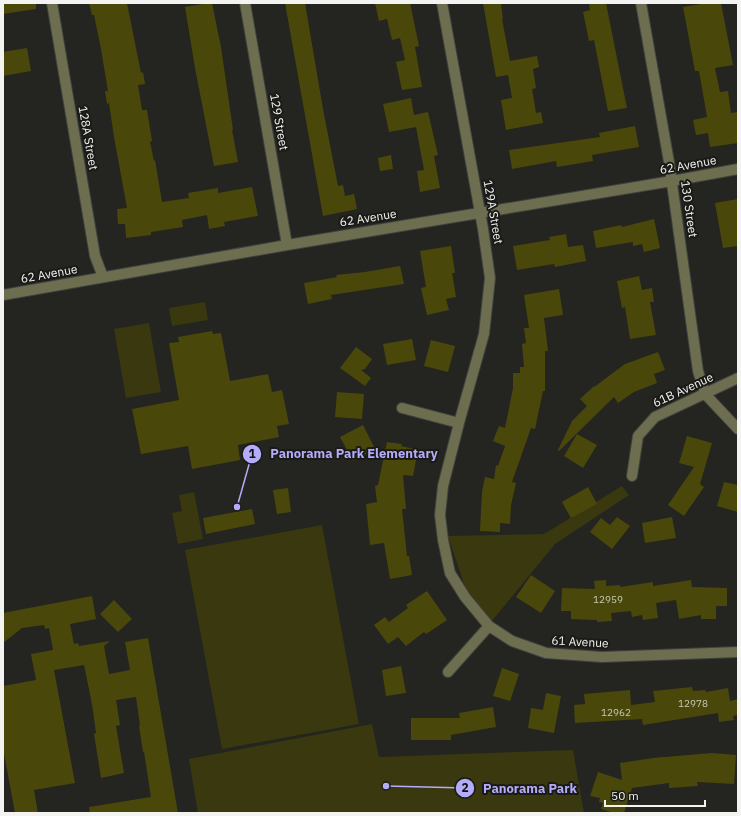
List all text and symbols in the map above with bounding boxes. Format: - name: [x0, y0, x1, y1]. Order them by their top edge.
- street label: 129 Street: [267, 92, 292, 151]
- street label: 128A Street: [75, 105, 102, 171]
- street label: 62 Avenue: [658, 152, 718, 177]
- street label: 129A Street: [480, 179, 507, 245]
- street label: 130 Street: [678, 179, 701, 238]
- street label: 62 Avenue: [338, 206, 398, 229]
- street label: 62 Avenue: [19, 261, 79, 286]
- street label: 61B Avenue: [650, 369, 716, 410]
- callout: Panorama Park Elementary: [242, 441, 445, 466]
- text: Panorama Park Elementary: [270, 445, 438, 462]
- text: 1: [248, 446, 256, 461]
- house number: 12959: [593, 593, 623, 606]
- street label: 61 Avenue: [551, 633, 609, 651]
- house number: 12978: [678, 697, 708, 710]
- house number: 12962: [601, 706, 631, 719]
- callout: Panorama Park: [455, 776, 585, 801]
- text: 2: [461, 780, 469, 795]
- text: Panorama Park: [483, 780, 577, 797]
- scale bar: [605, 782, 705, 808]
- text: 50 m: [611, 788, 639, 803]

